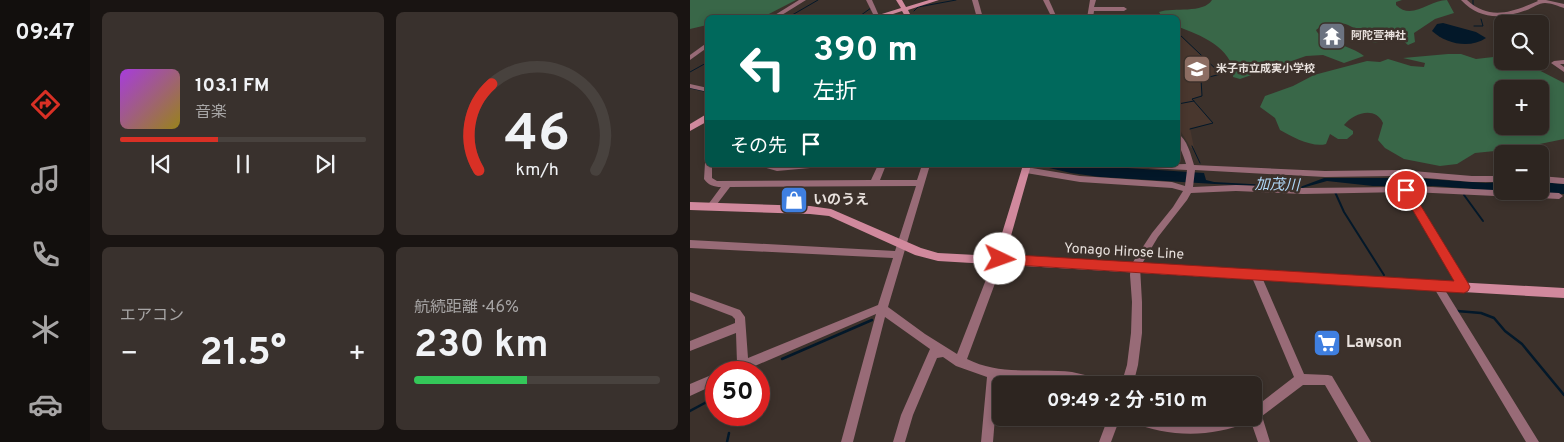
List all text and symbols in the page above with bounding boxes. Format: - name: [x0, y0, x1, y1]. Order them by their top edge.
- map controls: [1494, 15, 1549, 200]
- button: search: [1494, 15, 1549, 70]
- text: 09:47: [15, 20, 75, 47]
- temple icon: 阿陀萱神社: [1317, 21, 1347, 51]
- text: 390 m: [813, 29, 918, 73]
- place label: 阿陀萱神社: [1351, 29, 1406, 43]
- icon: left: [730, 35, 795, 100]
- school or university icon: 米子市立成実小学校: [1182, 54, 1212, 84]
- place label: 米子市立成実小学校: [1216, 62, 1315, 76]
- text: 103.1 FM: [195, 74, 269, 98]
- text: 左折: [813, 79, 857, 106]
- button: +: [1494, 80, 1549, 135]
- icon: directions: [28, 87, 63, 122]
- text: 音楽: [195, 103, 227, 123]
- text: 46: [504, 103, 570, 169]
- icon: arrive: [797, 130, 825, 158]
- text: その先: [730, 135, 787, 159]
- button: −: [1494, 145, 1549, 200]
- icon: previous: [147, 150, 175, 178]
- icon: pause: [229, 150, 257, 178]
- icon: next: [311, 150, 339, 178]
- text: km/h: [515, 159, 559, 182]
- icon: music: [28, 162, 63, 197]
- pin: [1385, 169, 1427, 211]
- water label: 加茂川: [1254, 176, 1302, 196]
- icon: arrive: [1392, 176, 1420, 204]
- shop icon: いのうえ: [779, 185, 809, 215]
- place label: いのうえ: [813, 192, 869, 209]
- position arrow: [973, 232, 1025, 284]
- icon: phone: [28, 237, 63, 272]
- street label: Yonago Hirose Line: [1064, 240, 1184, 264]
- text: 航続距離 · 46%: [414, 298, 519, 318]
- text: エアコン: [120, 306, 184, 326]
- icon: climate: [28, 312, 63, 347]
- text: 230 km: [414, 322, 549, 371]
- supermarket icon: Lawson: [1312, 328, 1342, 358]
- text: 21.5°: [200, 330, 286, 379]
- place label: Lawson: [1346, 333, 1402, 353]
- text: −: [120, 337, 138, 373]
- text: +: [348, 337, 366, 373]
- speed limit sign: 50: [705, 361, 770, 426]
- icon: car: [28, 387, 63, 422]
- text: 09:49 · 2 分 · 510 m: [1047, 389, 1207, 413]

